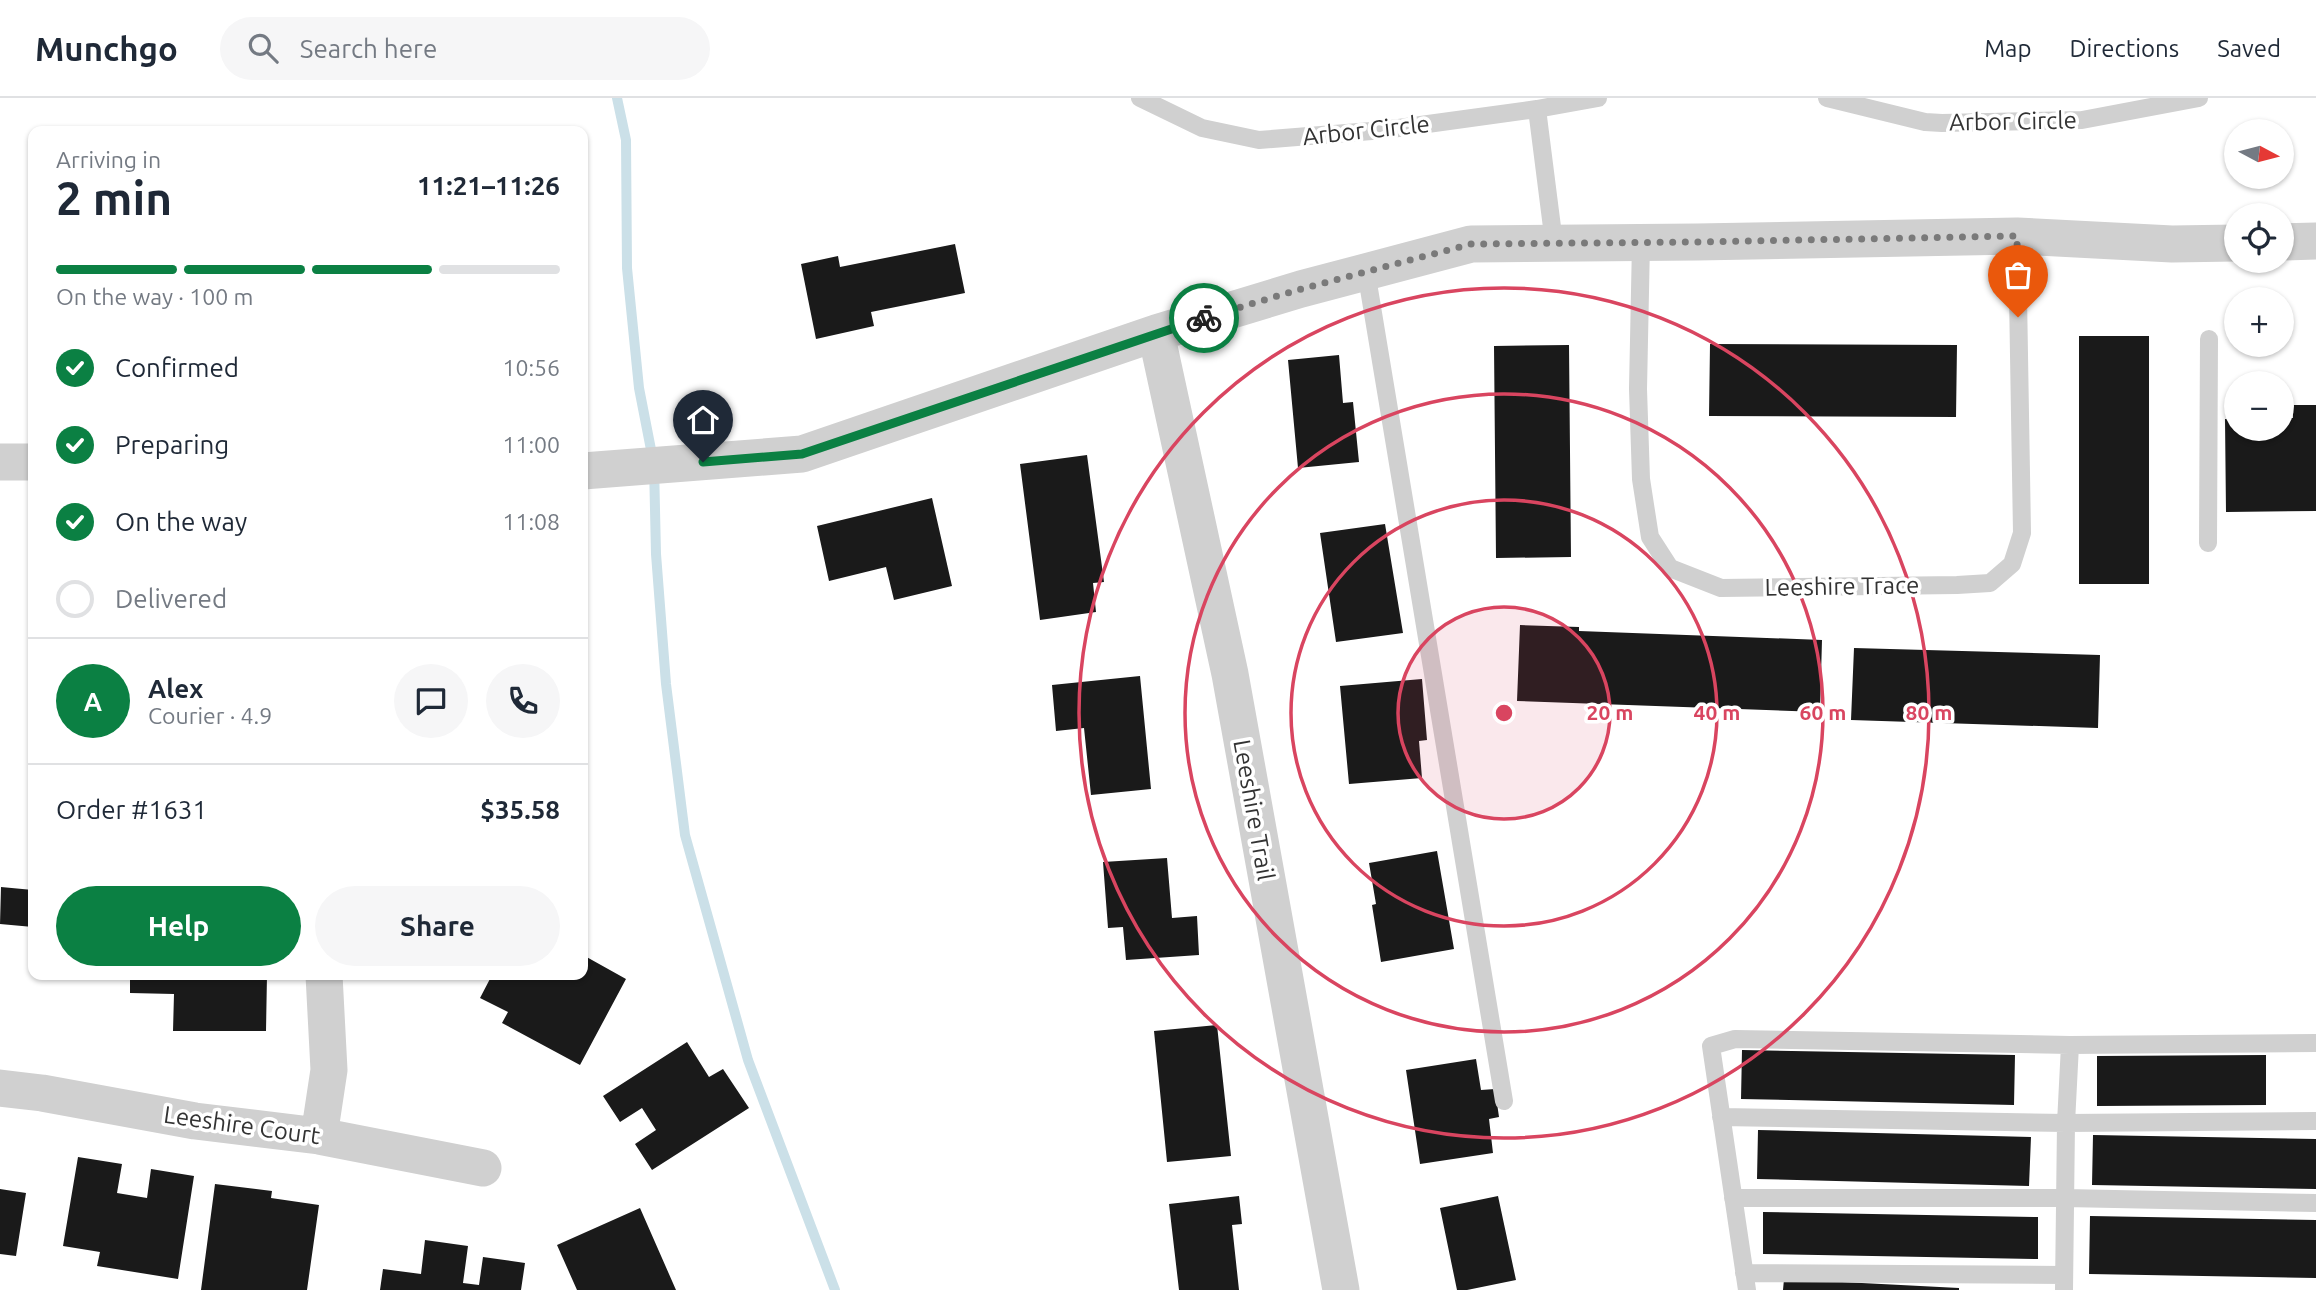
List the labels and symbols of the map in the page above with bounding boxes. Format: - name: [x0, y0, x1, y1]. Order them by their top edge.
- street label: Arbor Circle: [1949, 106, 2077, 136]
- street label: Arbor Circle: [1301, 110, 1431, 150]
- north arrow: [2224, 119, 2294, 189]
- pin: [1988, 245, 2048, 317]
- courier: [1169, 283, 1239, 353]
- pin: [673, 390, 733, 462]
- street label: Leeshire Trace: [1764, 571, 1920, 601]
- text: 20 m: [1587, 700, 1633, 724]
- text: 40 m: [1694, 700, 1740, 724]
- text: 60 m: [1800, 700, 1846, 724]
- text: 80 m: [1906, 700, 1952, 724]
- centre of rings: [1492, 701, 1516, 725]
- street label: Leeshire Trail: [1228, 737, 1280, 883]
- street label: Leeshire Court: [162, 1101, 322, 1149]

